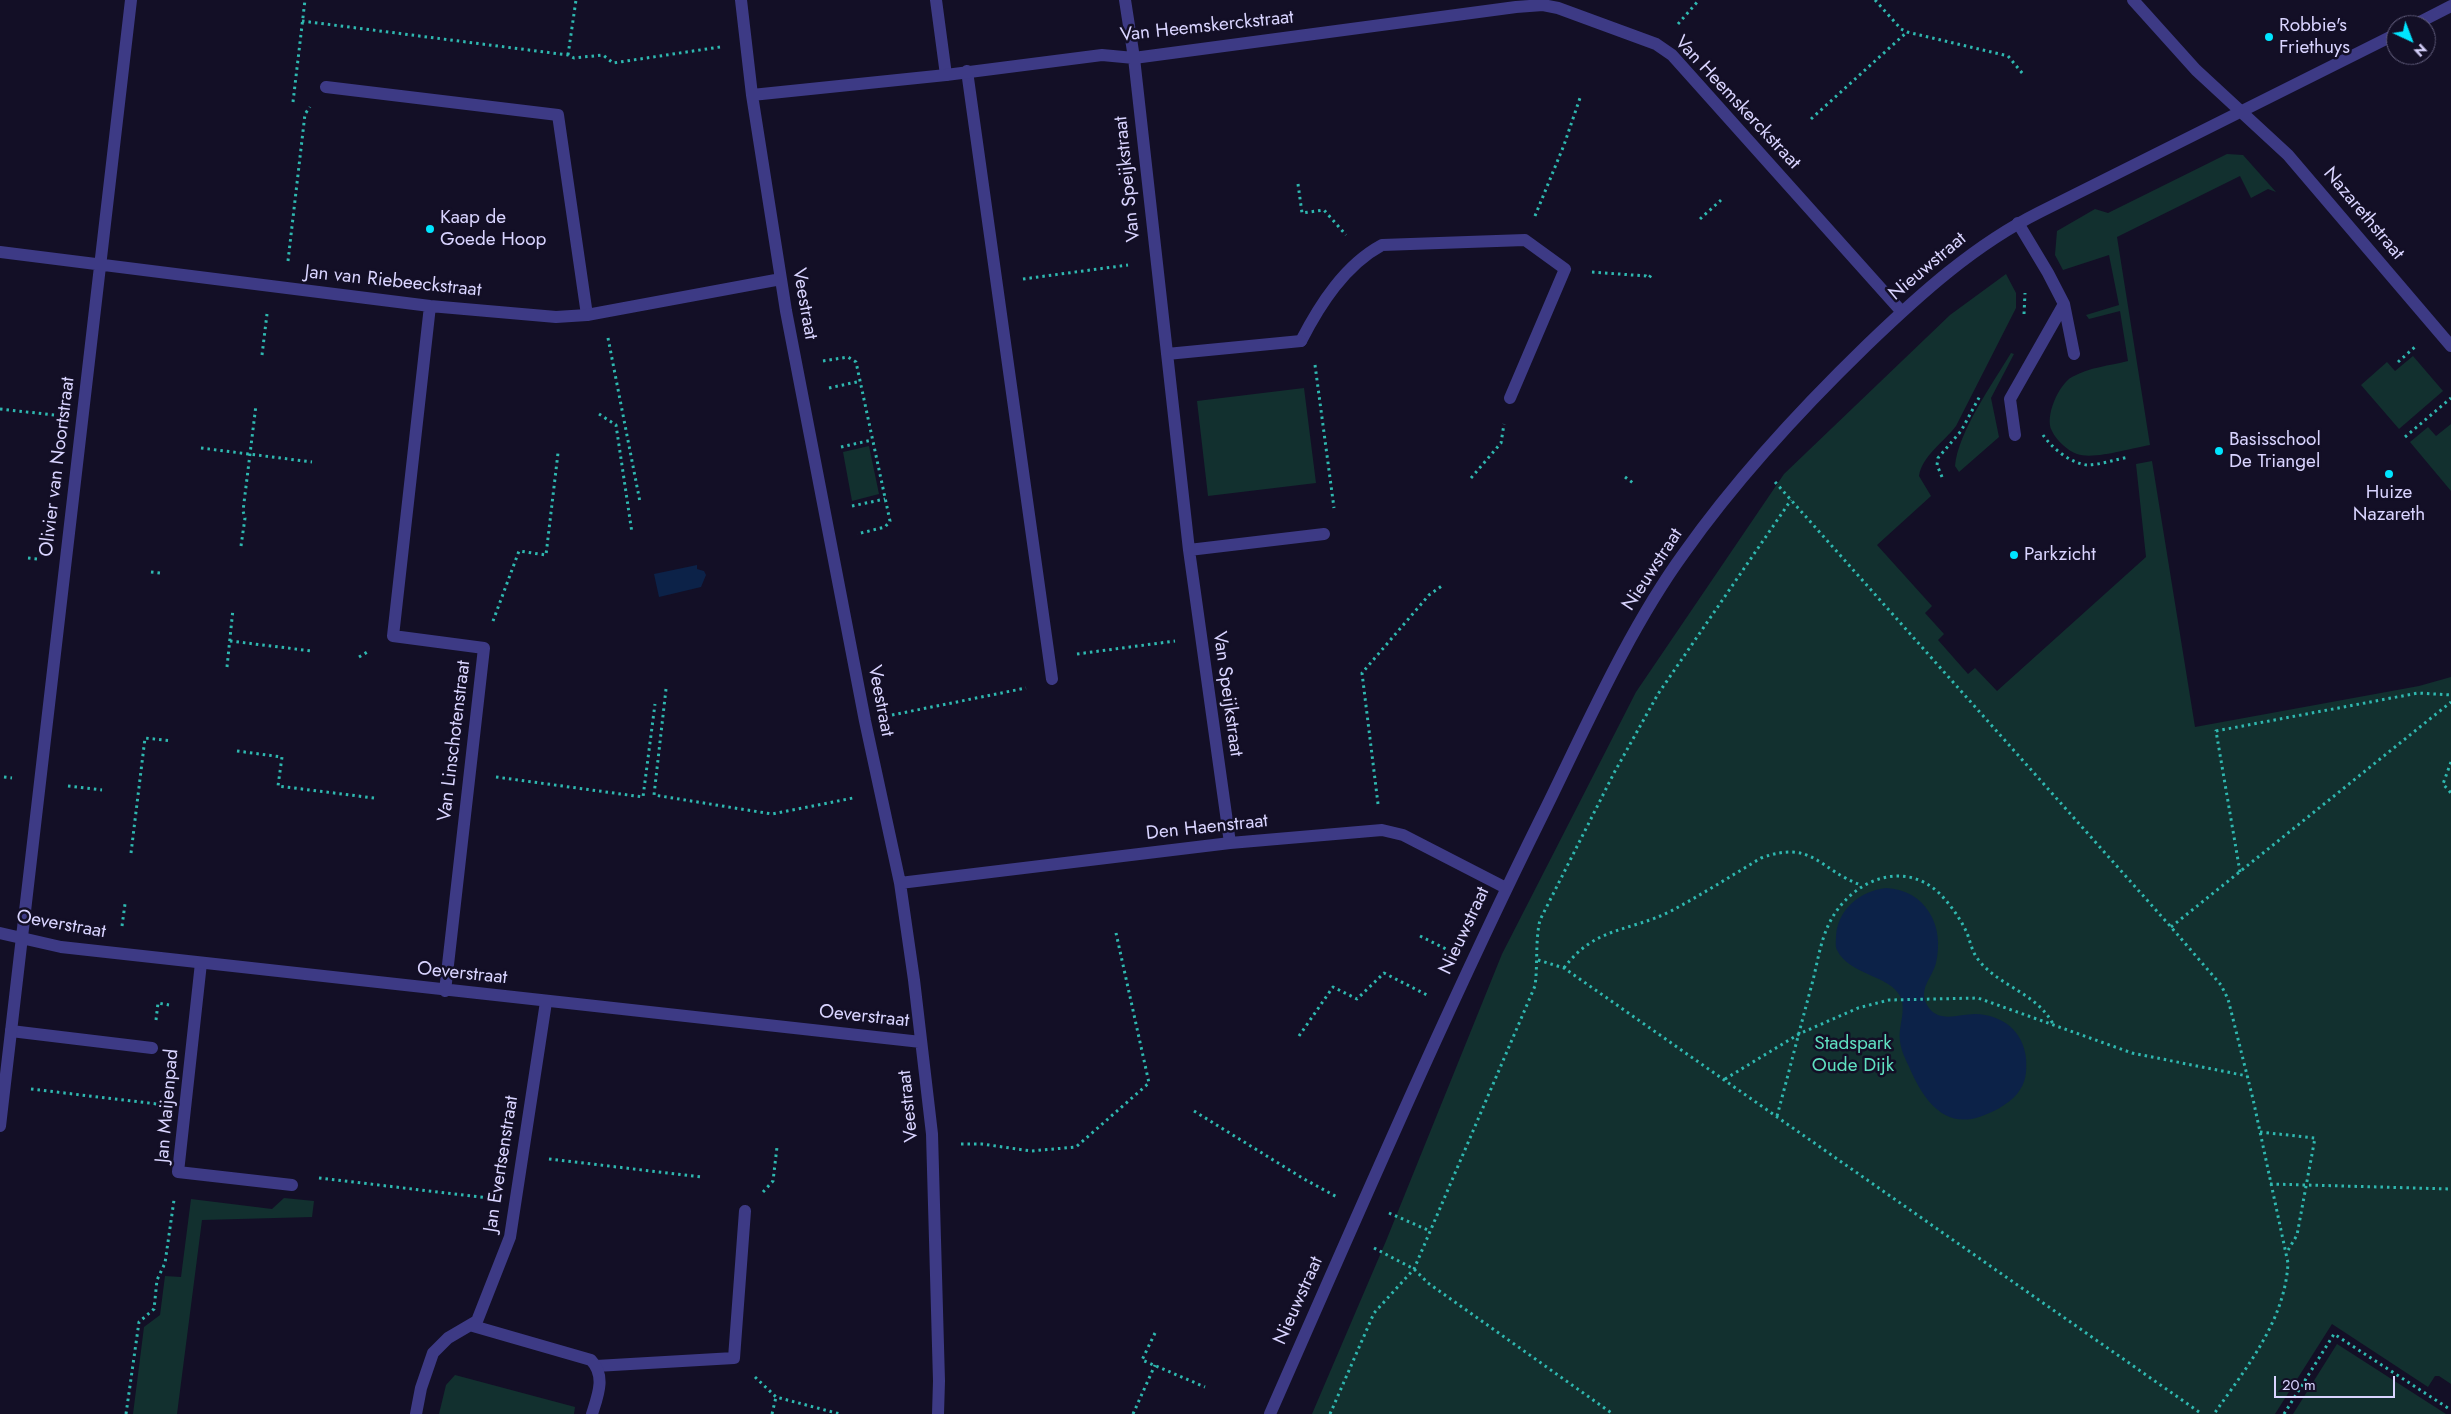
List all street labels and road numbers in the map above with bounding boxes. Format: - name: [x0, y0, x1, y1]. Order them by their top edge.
- street label: Van Heemskerckstraat: [1119, 7, 1295, 47]
- street label: Van Heemskerckstraat: [1669, 32, 1805, 174]
- street label: Van Speijkstraat: [1110, 115, 1146, 243]
- street label: Nazarethstraat: [2318, 163, 2408, 265]
- street label: Nieuwstraat: [1885, 228, 1971, 306]
- street label: Jan van Riebeeckstraat: [304, 261, 482, 303]
- street label: Veestraat: [787, 266, 821, 342]
- street label: Olivier van Noortstraat: [36, 376, 80, 558]
- street label: Nieuwstraat: [1618, 524, 1688, 616]
- street label: Van Speijkstraat: [1207, 630, 1247, 758]
- street label: Van Linschotenstraat: [434, 659, 476, 823]
- street label: Veestraat: [862, 663, 898, 739]
- street label: Den Haenstraat: [1145, 810, 1269, 846]
- street label: Nieuwstraat: [1435, 884, 1495, 978]
- street label: Oeverstraat: [14, 906, 108, 944]
- street label: Oeverstraat: [416, 958, 508, 990]
- street label: Oeverstraat: [818, 1001, 910, 1033]
- street label: Jan Maijenpad: [152, 1048, 184, 1164]
- street label: Veestraat: [894, 1069, 924, 1143]
- street label: Jan Evertsenstraat: [480, 1094, 524, 1234]
- street label: Nieuwstraat: [1269, 1253, 1329, 1349]

